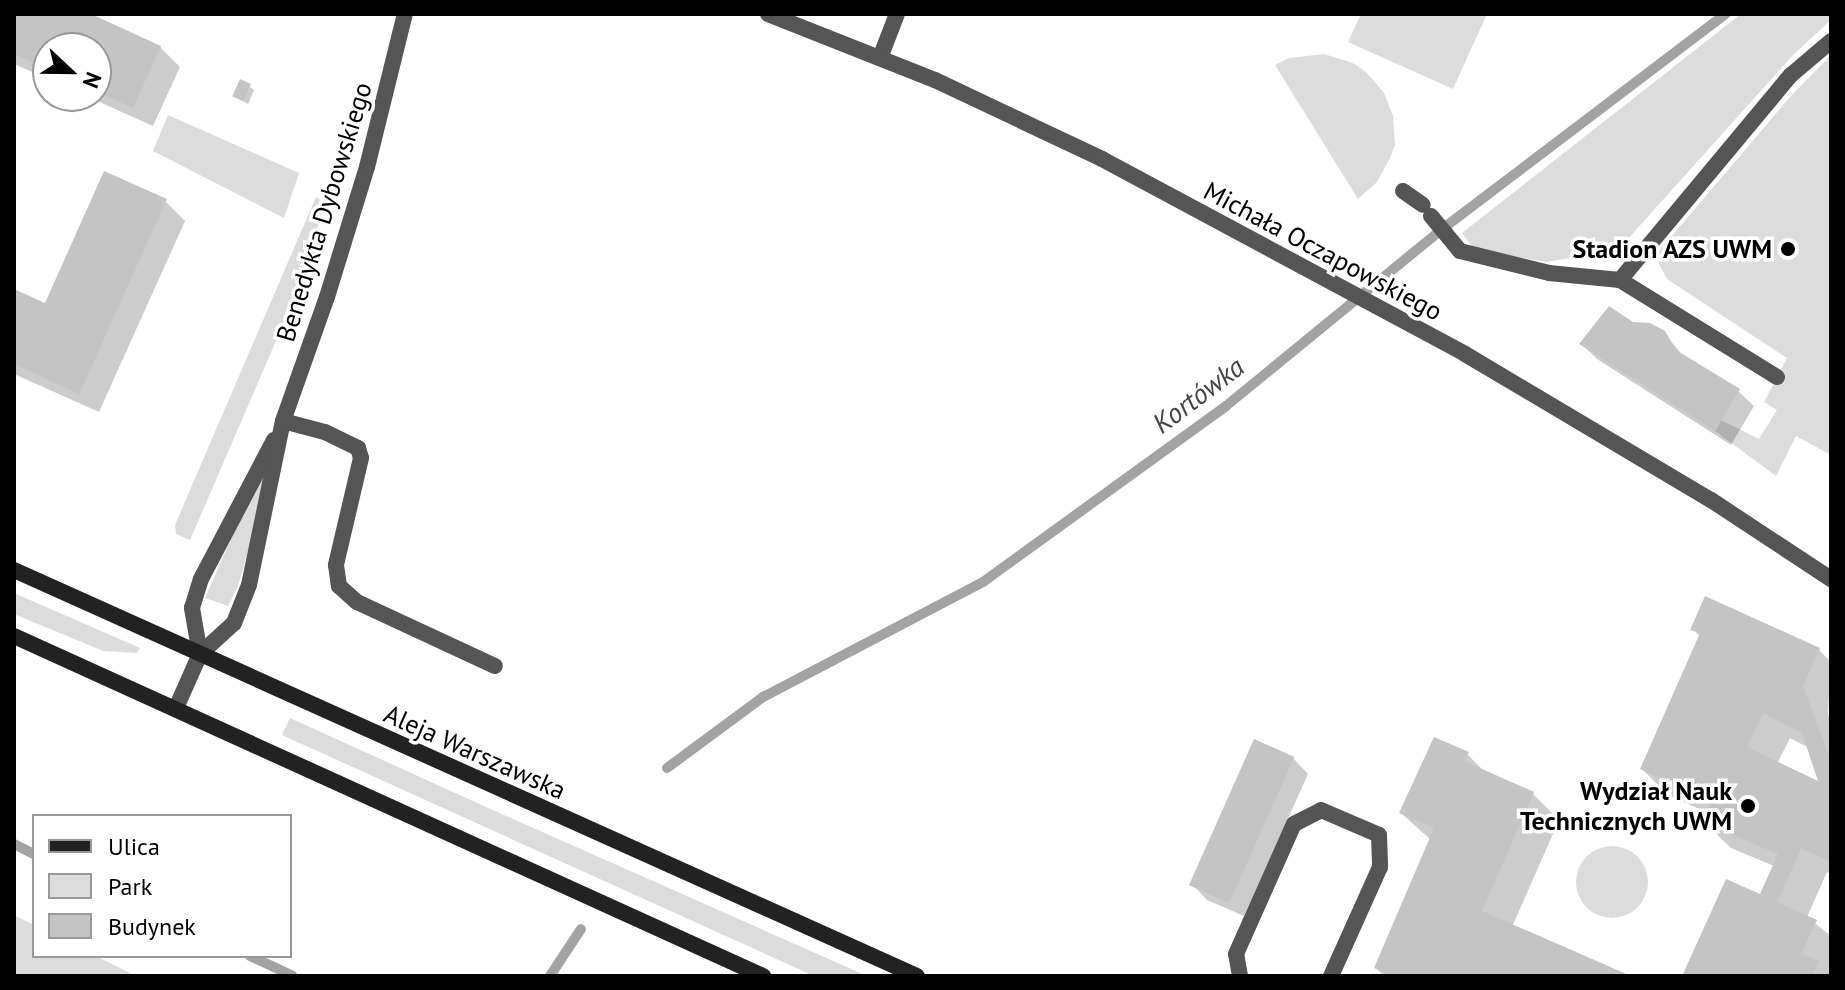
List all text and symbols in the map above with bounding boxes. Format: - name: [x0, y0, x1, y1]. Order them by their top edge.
- north arrow: [32, 32, 112, 112]
- text: N: [77, 68, 108, 92]
- street label: Benedykta Dybowskiego: [270, 78, 378, 346]
- street label: Michała Oczapowskiego: [1198, 175, 1448, 327]
- place label: Stadion AZS UWM: [1571, 233, 1772, 265]
- marker: Stadion AZS UWM: [1779, 240, 1797, 258]
- water label: Kortówka: [1146, 350, 1250, 440]
- street label: Aleja Warszawska: [379, 698, 571, 806]
- place label: Wydział Nauk Technicznych UWM: [1520, 775, 1732, 836]
- marker: Wydział Nauk Technicznych UWM: [1739, 797, 1757, 815]
- legend: [32, 814, 292, 958]
- text: Ulica: [108, 831, 160, 862]
- text: Park: [108, 871, 152, 902]
- text: Budynek: [108, 911, 196, 942]

